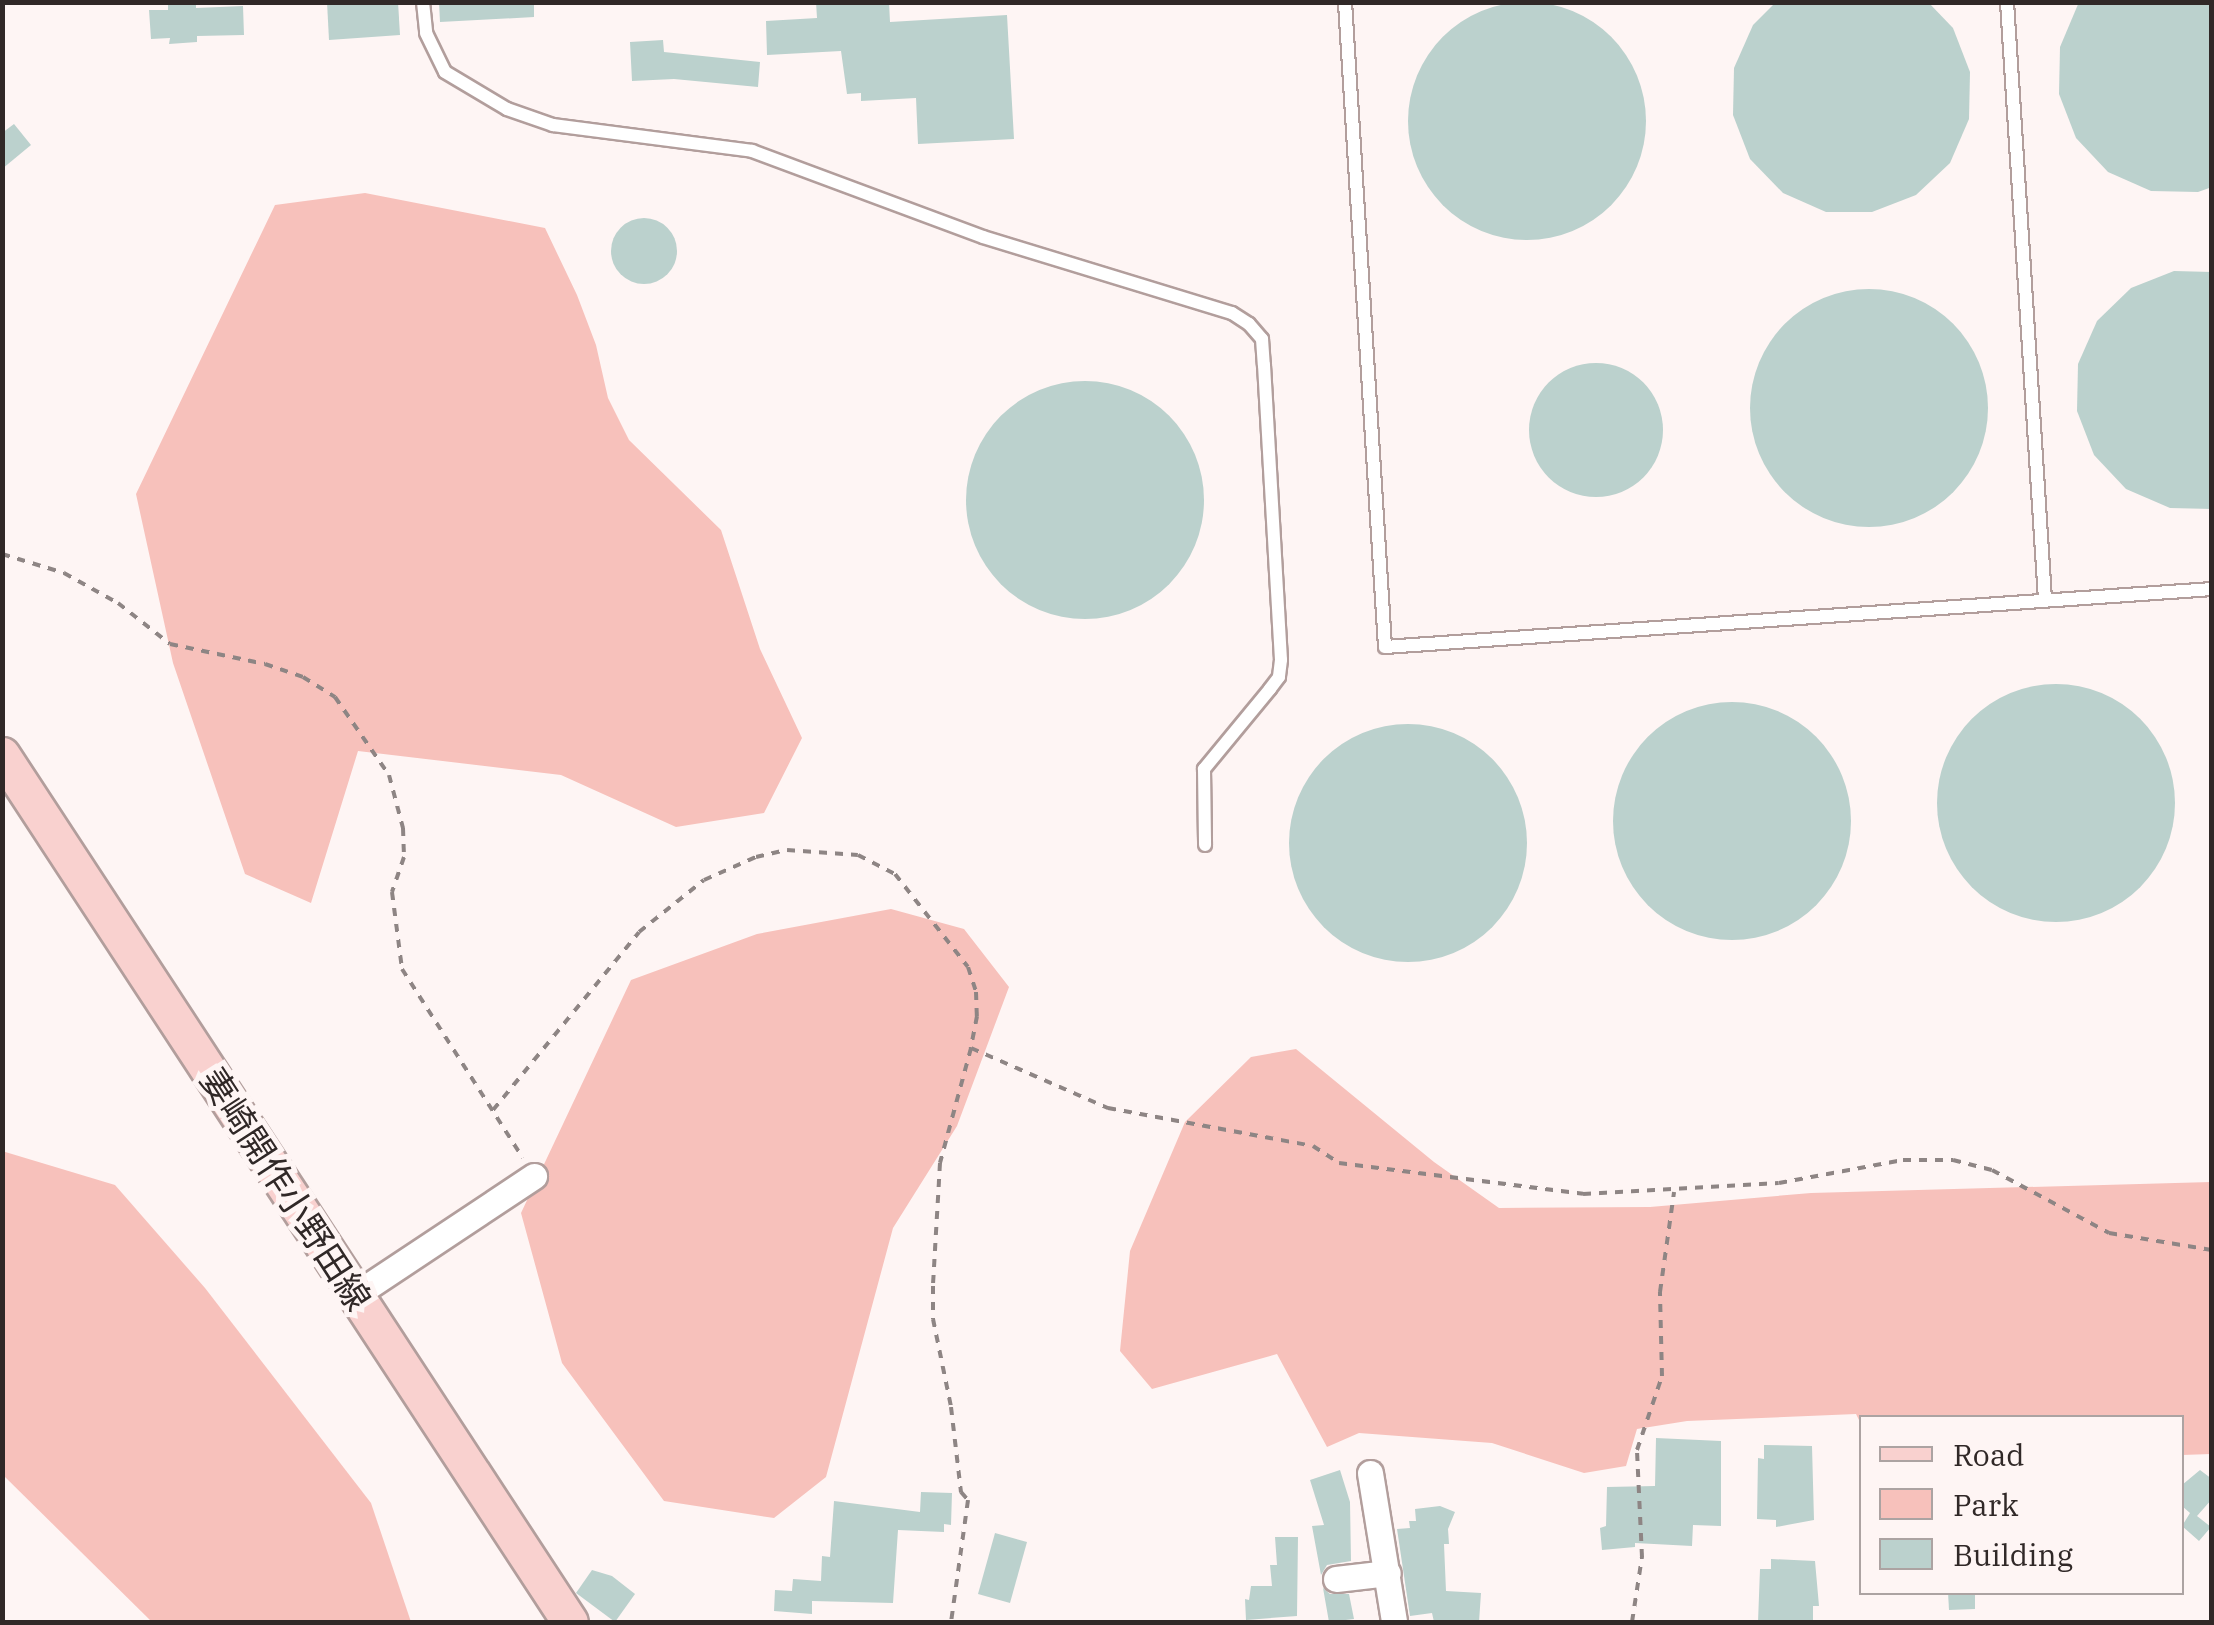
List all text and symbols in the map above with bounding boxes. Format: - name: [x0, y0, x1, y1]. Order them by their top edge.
- street label: 妻崎開作小野田線: [192, 1060, 380, 1318]
- legend: [1859, 1415, 2184, 1595]
- text: Road: [1953, 1435, 2025, 1474]
- text: Park: [1953, 1485, 2019, 1524]
- text: Building: [1953, 1535, 2073, 1574]

